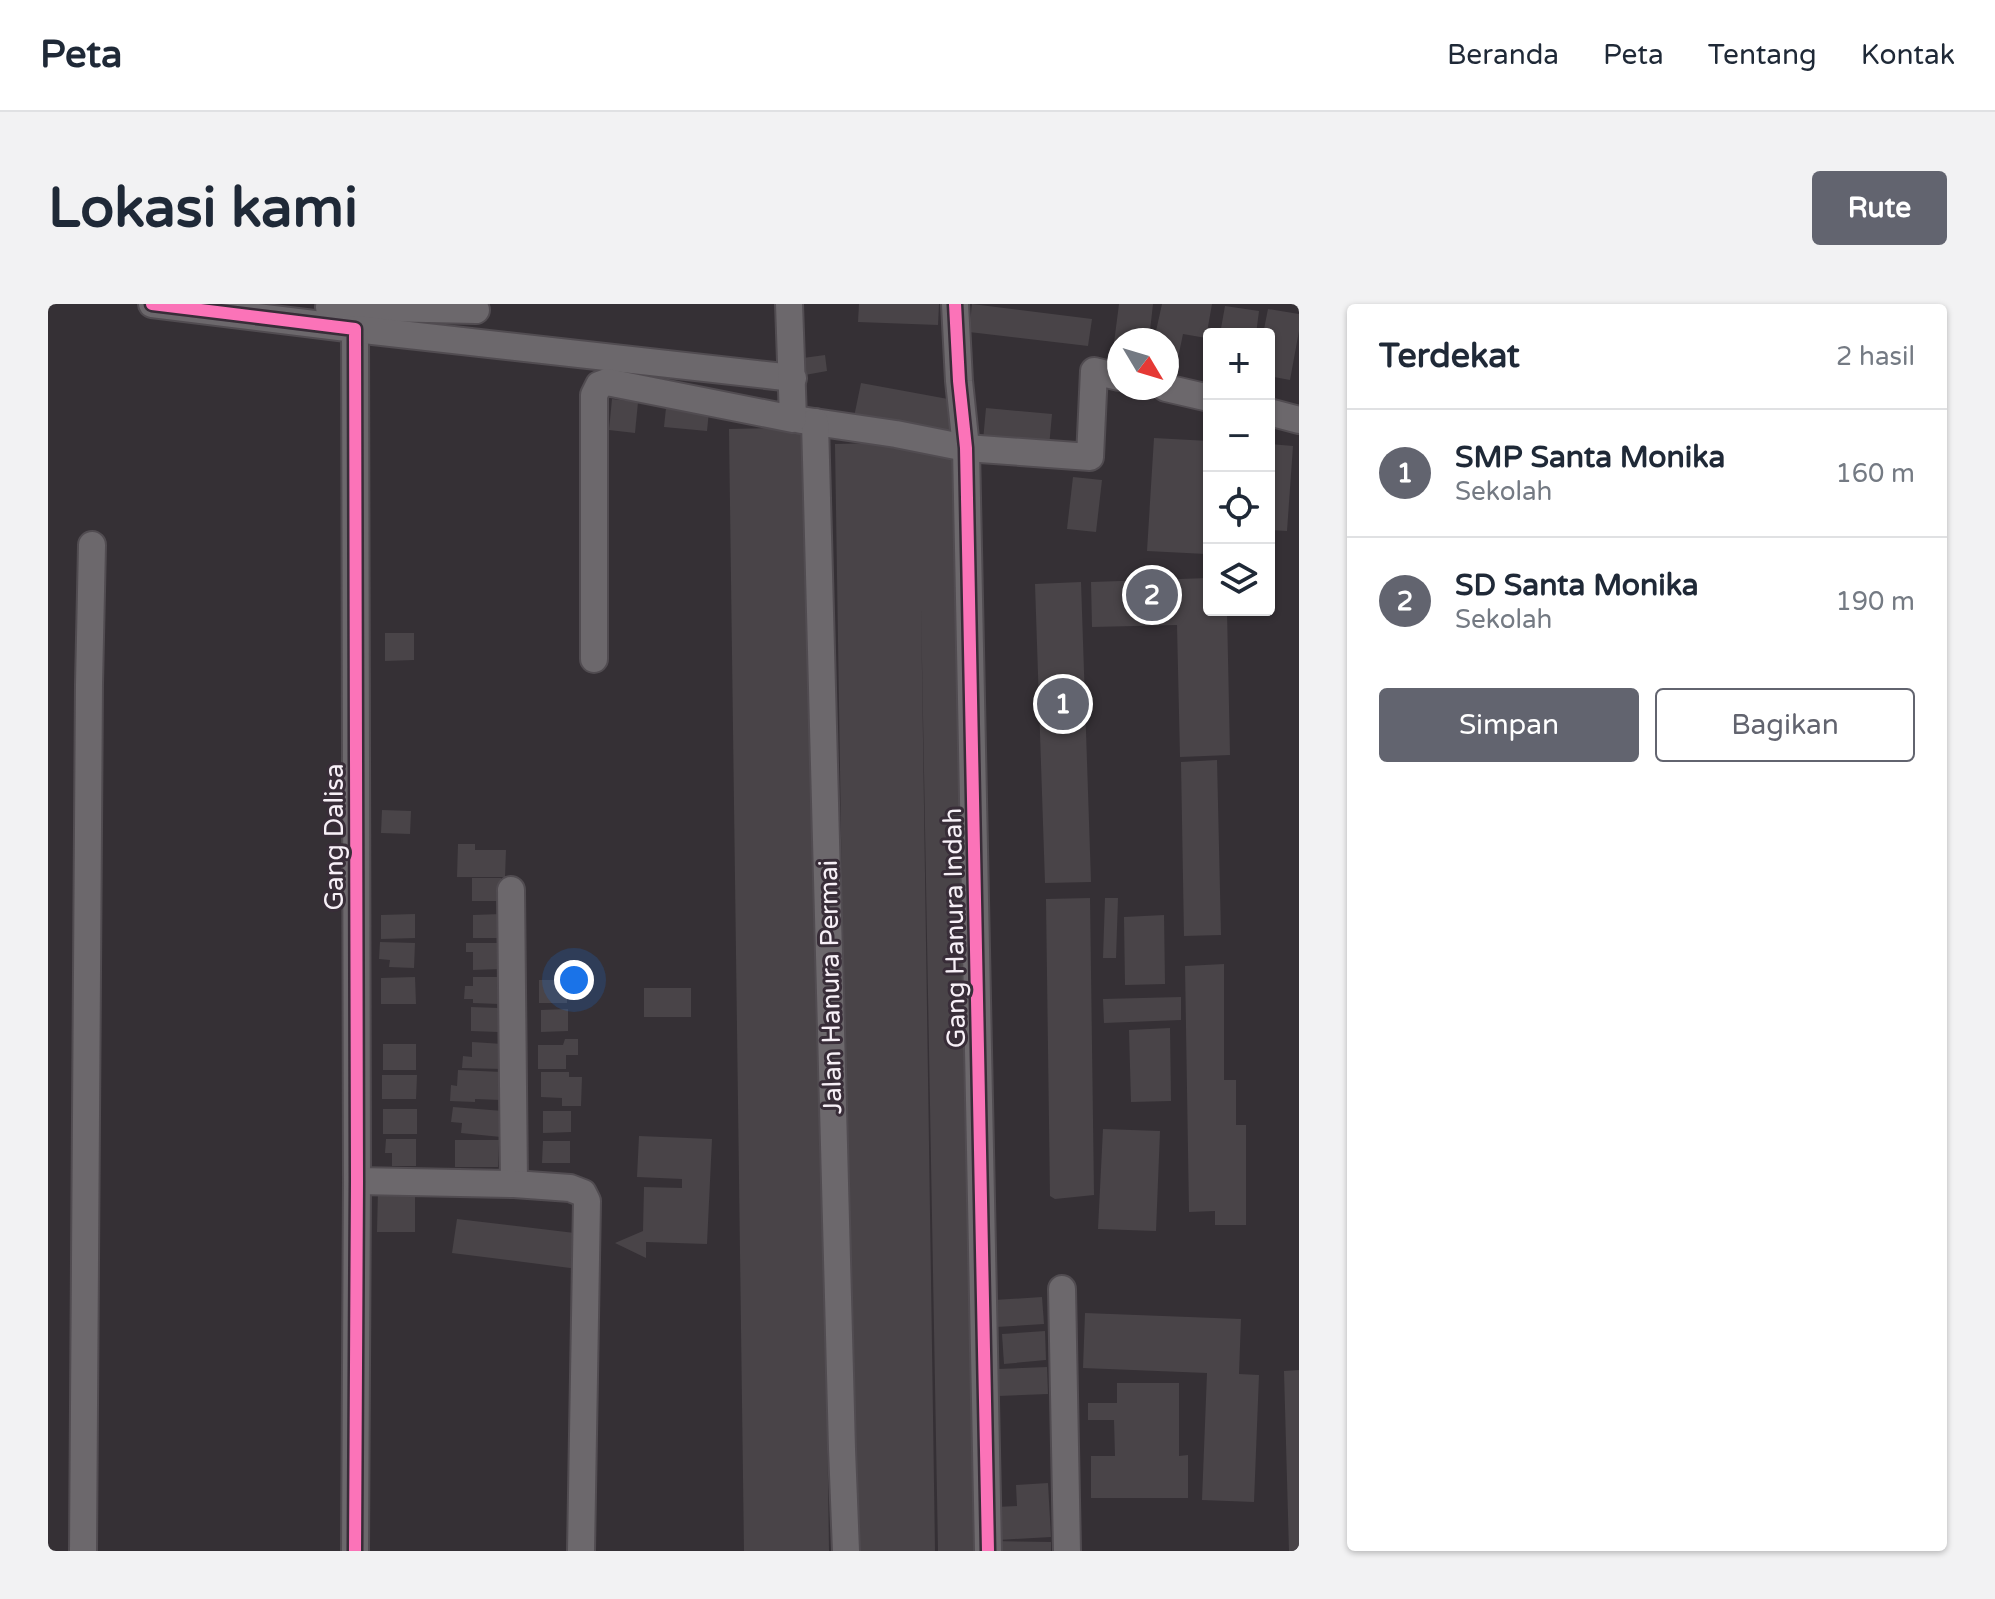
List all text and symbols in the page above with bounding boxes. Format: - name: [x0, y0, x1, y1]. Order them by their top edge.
- text: Peta: [40, 32, 122, 78]
- text: Beranda: [1447, 38, 1559, 72]
- text: Peta: [1603, 38, 1664, 72]
- text: Tentang: [1708, 38, 1817, 72]
- text: Kontak: [1861, 38, 1955, 72]
- button: Rute: [1812, 171, 1947, 245]
- text: Lokasi kami: [48, 175, 358, 242]
- north arrow: [1107, 328, 1179, 400]
- map controls: [1203, 328, 1275, 616]
- button: +: [1203, 328, 1275, 400]
- text: Terdekat: [1379, 336, 1520, 377]
- text: 2 hasil: [1836, 341, 1915, 372]
- button: −: [1203, 400, 1275, 472]
- text: SMP Santa Monika: [1455, 439, 1725, 476]
- text: 1: [1397, 458, 1413, 489]
- text: 160 m: [1835, 458, 1915, 489]
- button: locate: [1203, 472, 1275, 544]
- text: Sekolah: [1455, 476, 1552, 507]
- button: layers: [1203, 544, 1275, 616]
- pin: 2: [1126, 565, 1178, 625]
- text: SD Santa Monika: [1455, 567, 1699, 604]
- text: 2: [1397, 586, 1413, 617]
- text: 190 m: [1835, 586, 1915, 617]
- text: Sekolah: [1455, 604, 1552, 635]
- pin: 1: [1037, 674, 1089, 734]
- button: Simpan: [1379, 688, 1639, 762]
- button: Bagikan: [1655, 688, 1915, 762]
- street label: Gang Dalisa: [319, 763, 350, 911]
- street label: Gang Hanura Indah: [937, 808, 972, 1048]
- street label: Jalan Hanura Permai: [813, 860, 848, 1114]
- your location: [554, 960, 594, 1000]

